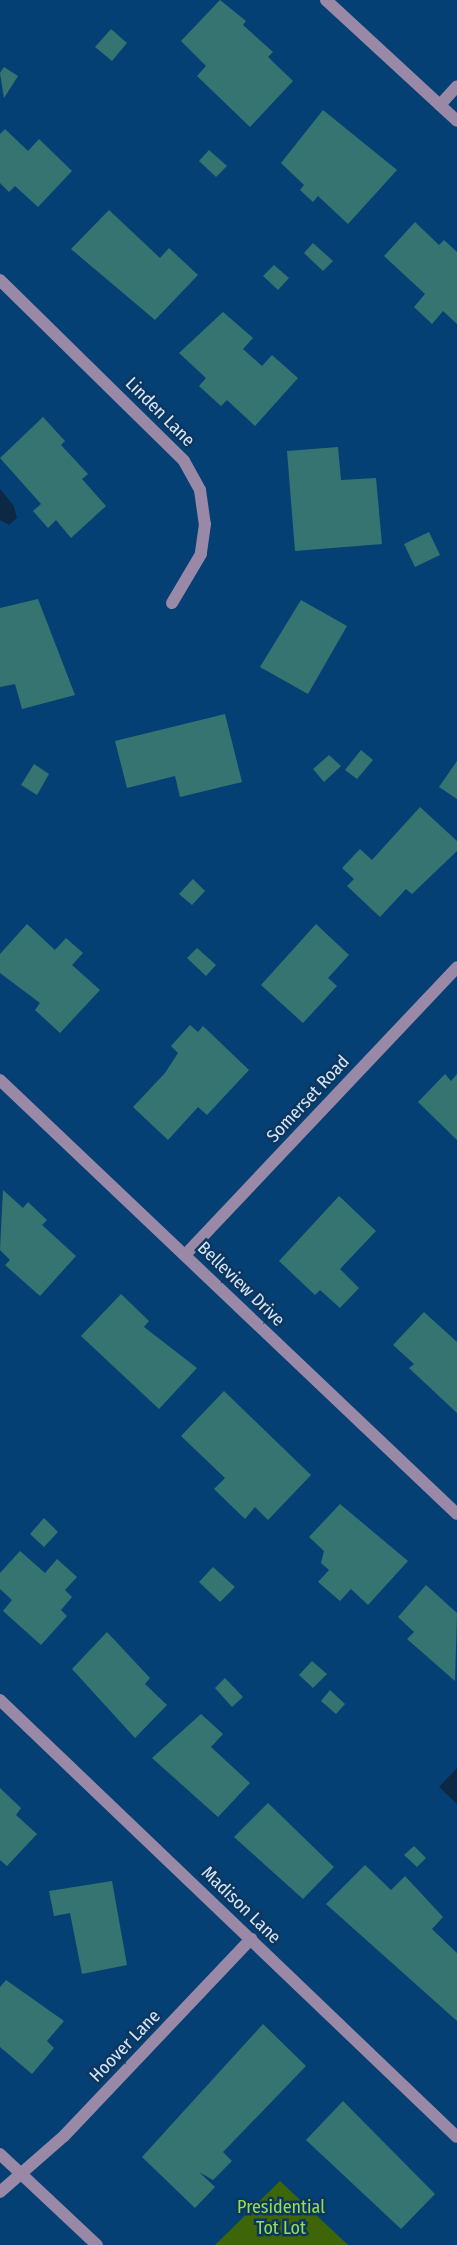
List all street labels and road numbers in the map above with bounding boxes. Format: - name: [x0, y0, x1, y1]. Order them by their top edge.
- street label: Linden Lane: [121, 373, 199, 451]
- street label: Somerset Road: [262, 1051, 354, 1147]
- street label: Belleview Drive: [193, 1237, 289, 1331]
- street label: Madison Lane: [197, 1862, 285, 1948]
- street label: Hoover Lane: [85, 2005, 165, 2087]

